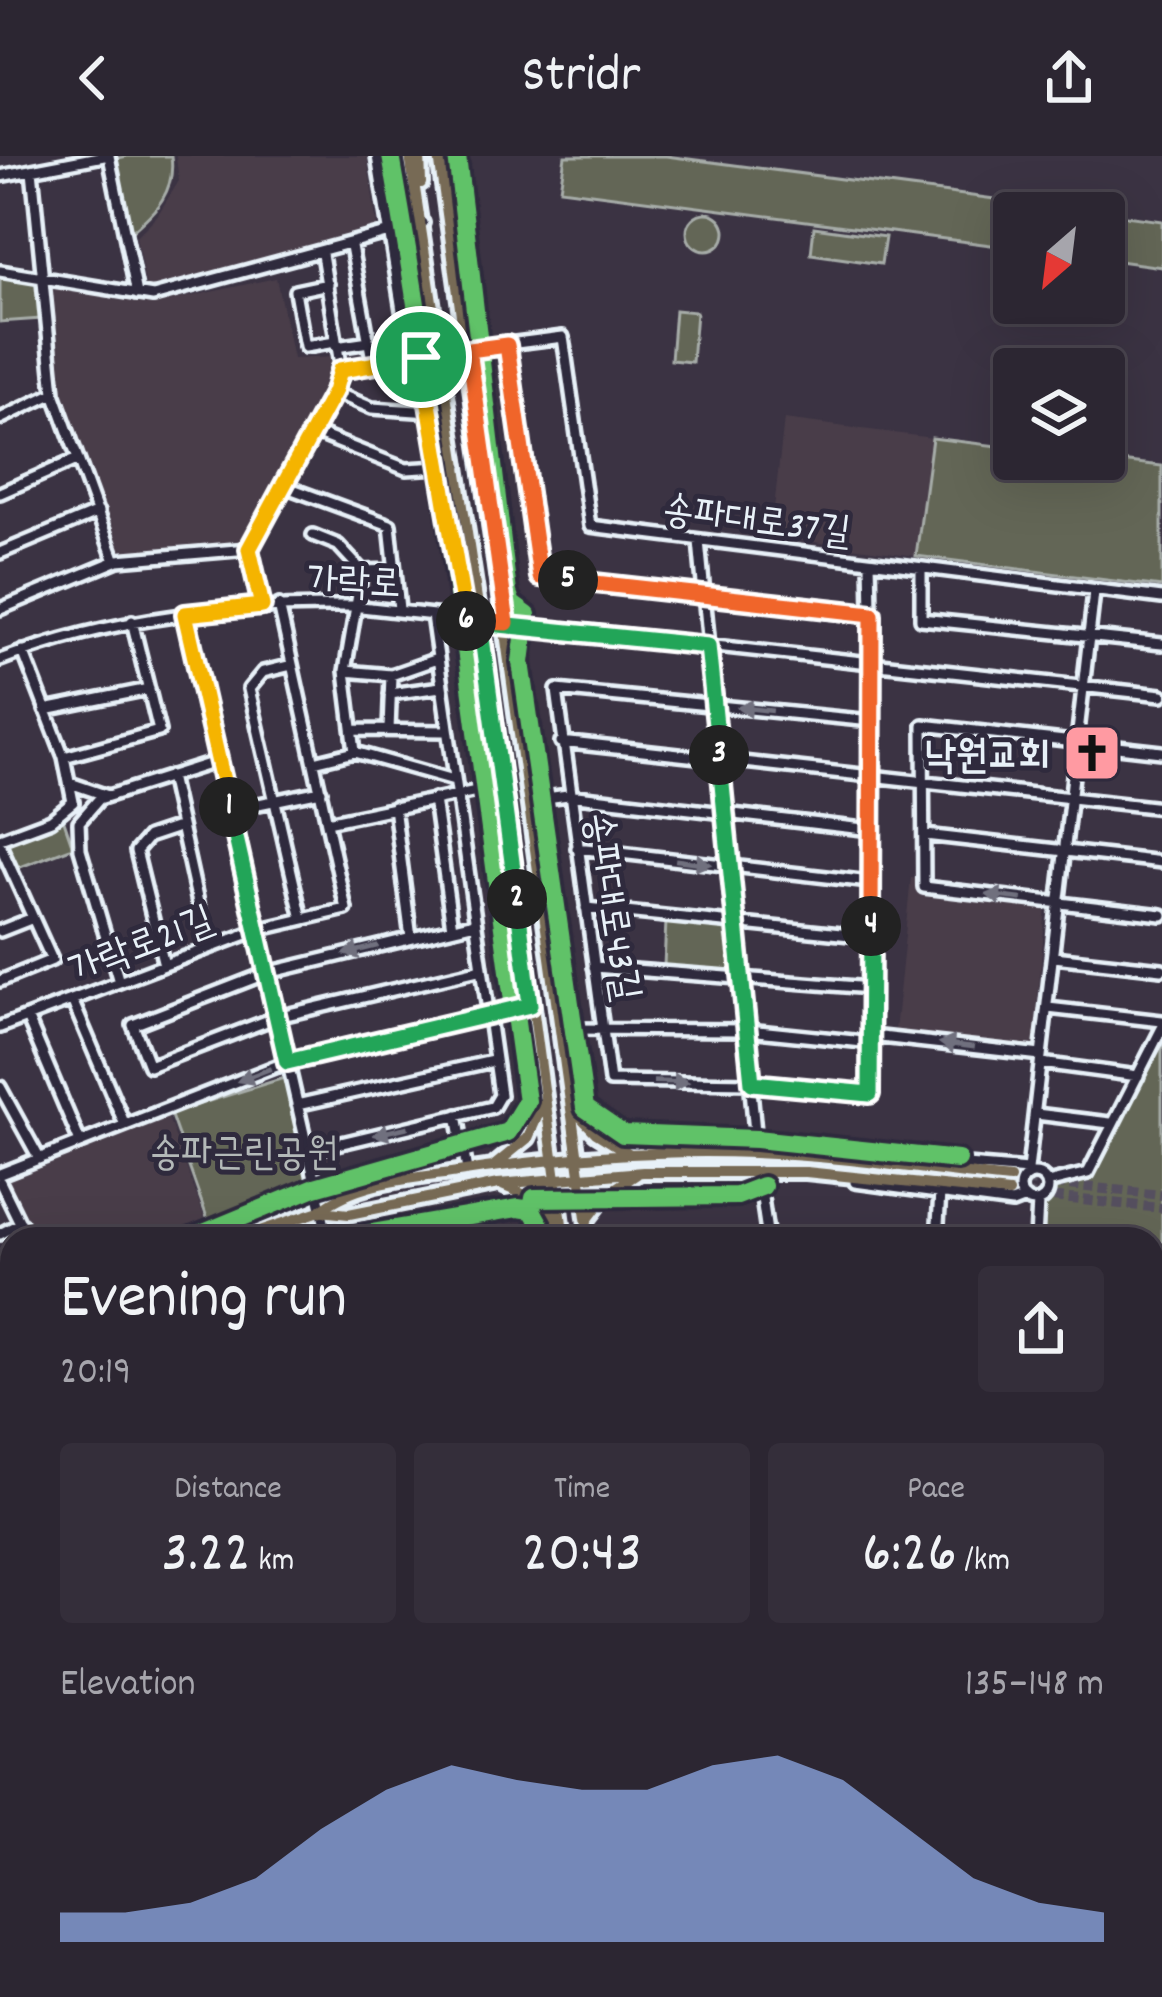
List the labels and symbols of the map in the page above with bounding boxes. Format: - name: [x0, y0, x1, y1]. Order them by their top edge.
- north arrow: [993, 192, 1125, 324]
- pin: [370, 306, 472, 408]
- street label: 송파대로37길: [659, 486, 853, 563]
- pin: 5: [538, 550, 598, 610]
- street label: 가락로: [305, 556, 402, 615]
- pin: 6: [436, 591, 496, 651]
- one-way arrow: [736, 699, 774, 718]
- church icon: 낙원교회: [1061, 722, 1123, 784]
- pin: 3: [689, 725, 749, 785]
- place label: 낙원교회: [924, 732, 1050, 787]
- pin: 1: [199, 777, 259, 837]
- street label: 송파대로43길: [567, 809, 651, 1005]
- one-way arrow: [675, 852, 712, 871]
- pin: 2: [487, 869, 547, 929]
- one-way arrow: [985, 887, 1022, 906]
- street label: 가락로21길: [62, 895, 223, 1001]
- pin: 4: [841, 896, 901, 956]
- one-way arrow: [342, 942, 380, 961]
- one-way arrow: [938, 1036, 975, 1055]
- one-way arrow: [236, 1066, 272, 1085]
- one-way arrow: [653, 1072, 691, 1092]
- one-way arrow: [373, 1122, 410, 1141]
- park label: 송파근린공원: [150, 1129, 338, 1184]

